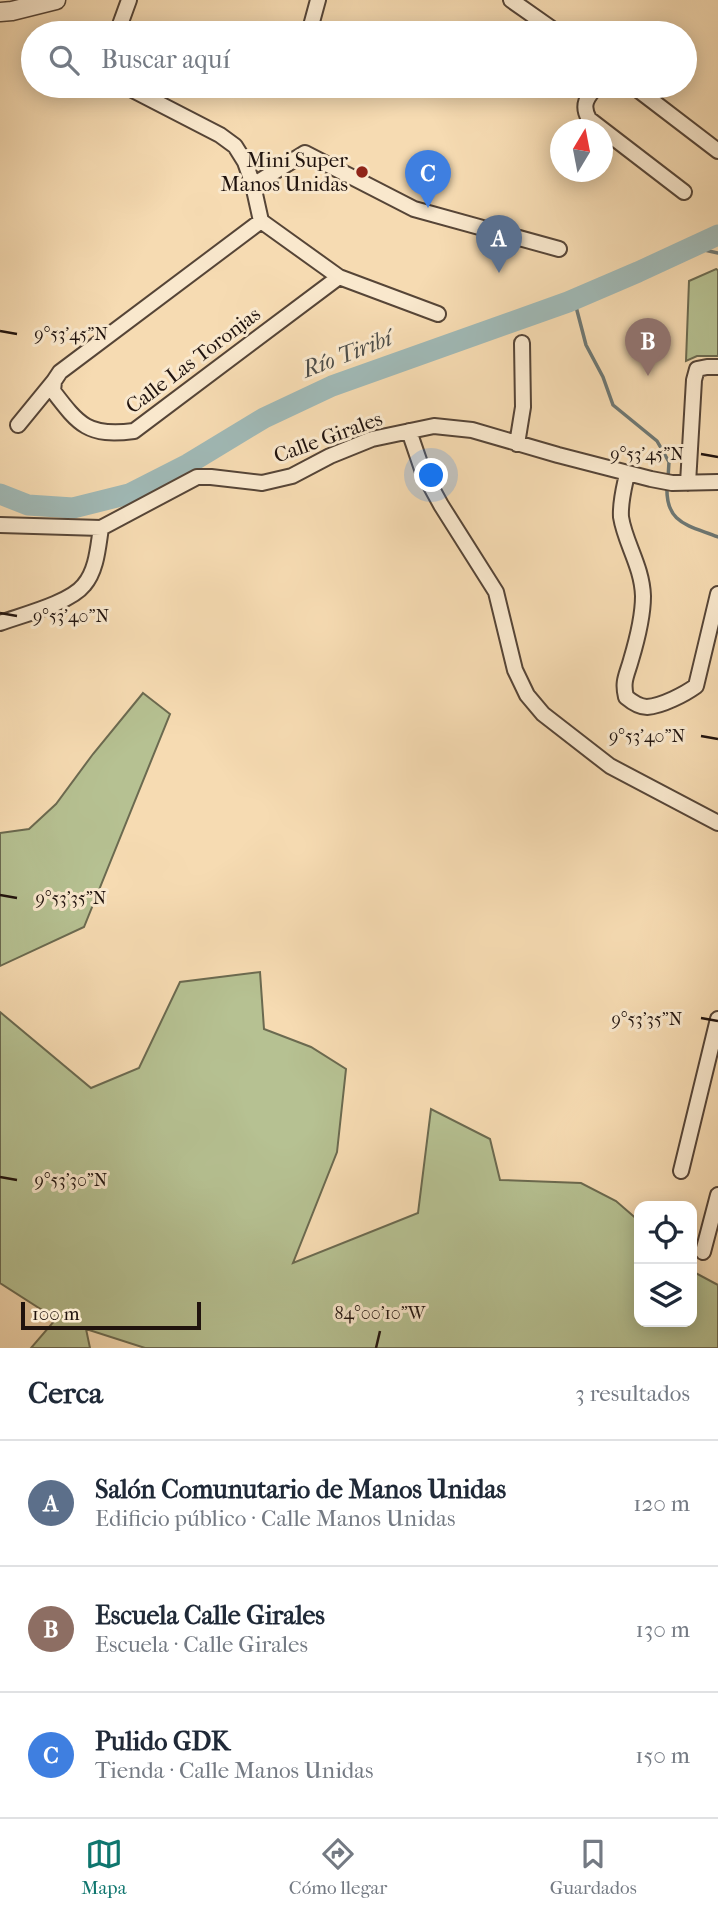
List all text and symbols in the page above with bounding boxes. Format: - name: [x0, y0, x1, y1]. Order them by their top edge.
- search box: [21, 21, 697, 98]
- icon: search: [45, 41, 83, 79]
- text: Buscar aquí: [101, 44, 230, 75]
- north arrow: [550, 119, 613, 182]
- place label: Mini Super Manos Unidas: [221, 148, 348, 196]
- pin: C: [405, 150, 451, 208]
- marker: Mini Super Manos Unidas: [354, 164, 370, 180]
- pin: A: [476, 215, 522, 273]
- street label: Calle Las Toronjas: [121, 302, 265, 418]
- pin: B: [625, 318, 671, 376]
- water label: Río Tiribí: [296, 323, 400, 384]
- text: 9°53'45"N: [34, 324, 108, 345]
- street label: Calle Girales: [270, 406, 386, 468]
- text: 9°53'45"N: [610, 444, 684, 465]
- your location: [414, 458, 448, 492]
- text: 9°53'40"N: [33, 606, 109, 627]
- text: 9°53'40"N: [609, 726, 685, 747]
- text: 9°53'35"N: [36, 888, 107, 909]
- text: 9°53'35"N: [612, 1009, 683, 1030]
- text: 9°53'30"N: [35, 1170, 108, 1191]
- map controls: [634, 1201, 697, 1327]
- button: locate: [634, 1201, 697, 1264]
- button: layers: [634, 1264, 697, 1327]
- scale bar: [21, 1299, 201, 1331]
- text: 100 m: [32, 1303, 80, 1325]
- text: 84°00'10"W: [335, 1303, 427, 1324]
- text: Cerca: [28, 1376, 103, 1411]
- text: 3 resultados: [575, 1380, 690, 1407]
- text: Salón Comunutario de Manos Unidas: [95, 1474, 506, 1505]
- text: A: [44, 1490, 58, 1517]
- text: 120 m: [633, 1490, 690, 1517]
- text: Edificio público · Calle Manos Unidas: [95, 1505, 455, 1532]
- text: Escuela Calle Girales: [95, 1600, 325, 1631]
- text: B: [44, 1616, 58, 1643]
- text: 130 m: [636, 1616, 690, 1643]
- text: Escuela · Calle Girales: [95, 1631, 308, 1658]
- text: Pulido GDK: [95, 1726, 230, 1757]
- text: C: [43, 1742, 59, 1769]
- text: 150 m: [635, 1742, 690, 1769]
- text: Tienda · Calle Manos Unidas: [95, 1757, 374, 1784]
- tab: Mapa: [81, 1835, 126, 1899]
- tab: Cómo llegar: [289, 1835, 387, 1899]
- tab: Guardados: [550, 1835, 637, 1899]

